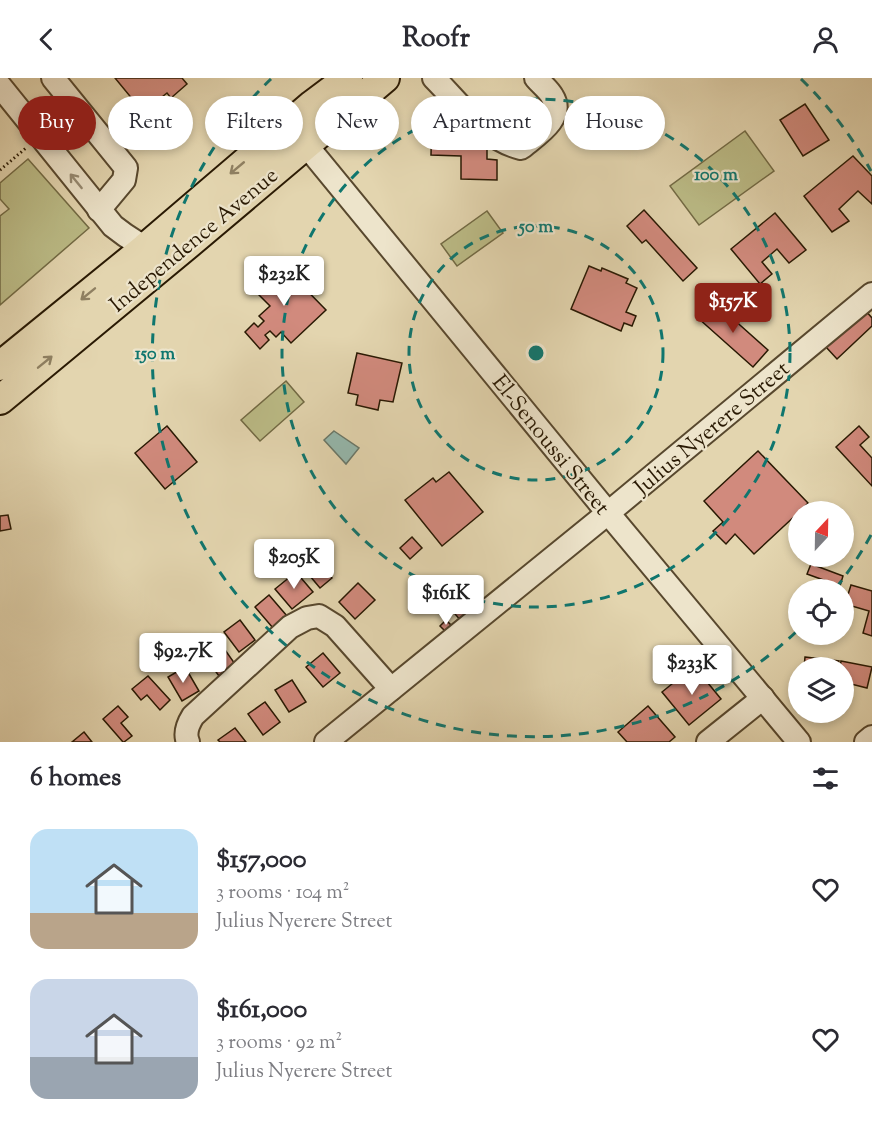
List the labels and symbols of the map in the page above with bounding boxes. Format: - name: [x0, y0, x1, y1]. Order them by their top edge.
- street label: Independence Avenue: [104, 161, 286, 321]
- one-way arrow: [230, 161, 245, 175]
- text: 100 m: [694, 163, 738, 189]
- one-way arrow: [70, 173, 83, 189]
- text: 50 m: [517, 215, 553, 241]
- pin: $232K: [242, 256, 326, 307]
- pin: $157K: [691, 283, 775, 334]
- one-way arrow: [81, 287, 96, 301]
- text: 150 m: [135, 342, 175, 368]
- centre of rings: [526, 343, 546, 363]
- street label: Julius Nyerere Street: [628, 354, 798, 505]
- one-way arrow: [37, 356, 53, 369]
- street label: El-Senoussi Street: [483, 369, 617, 523]
- north arrow: [788, 501, 854, 567]
- pin: $205K: [252, 539, 336, 590]
- pin: $161K: [404, 575, 488, 626]
- pin: $92.7K: [134, 633, 232, 684]
- pin: $233K: [650, 645, 734, 696]

